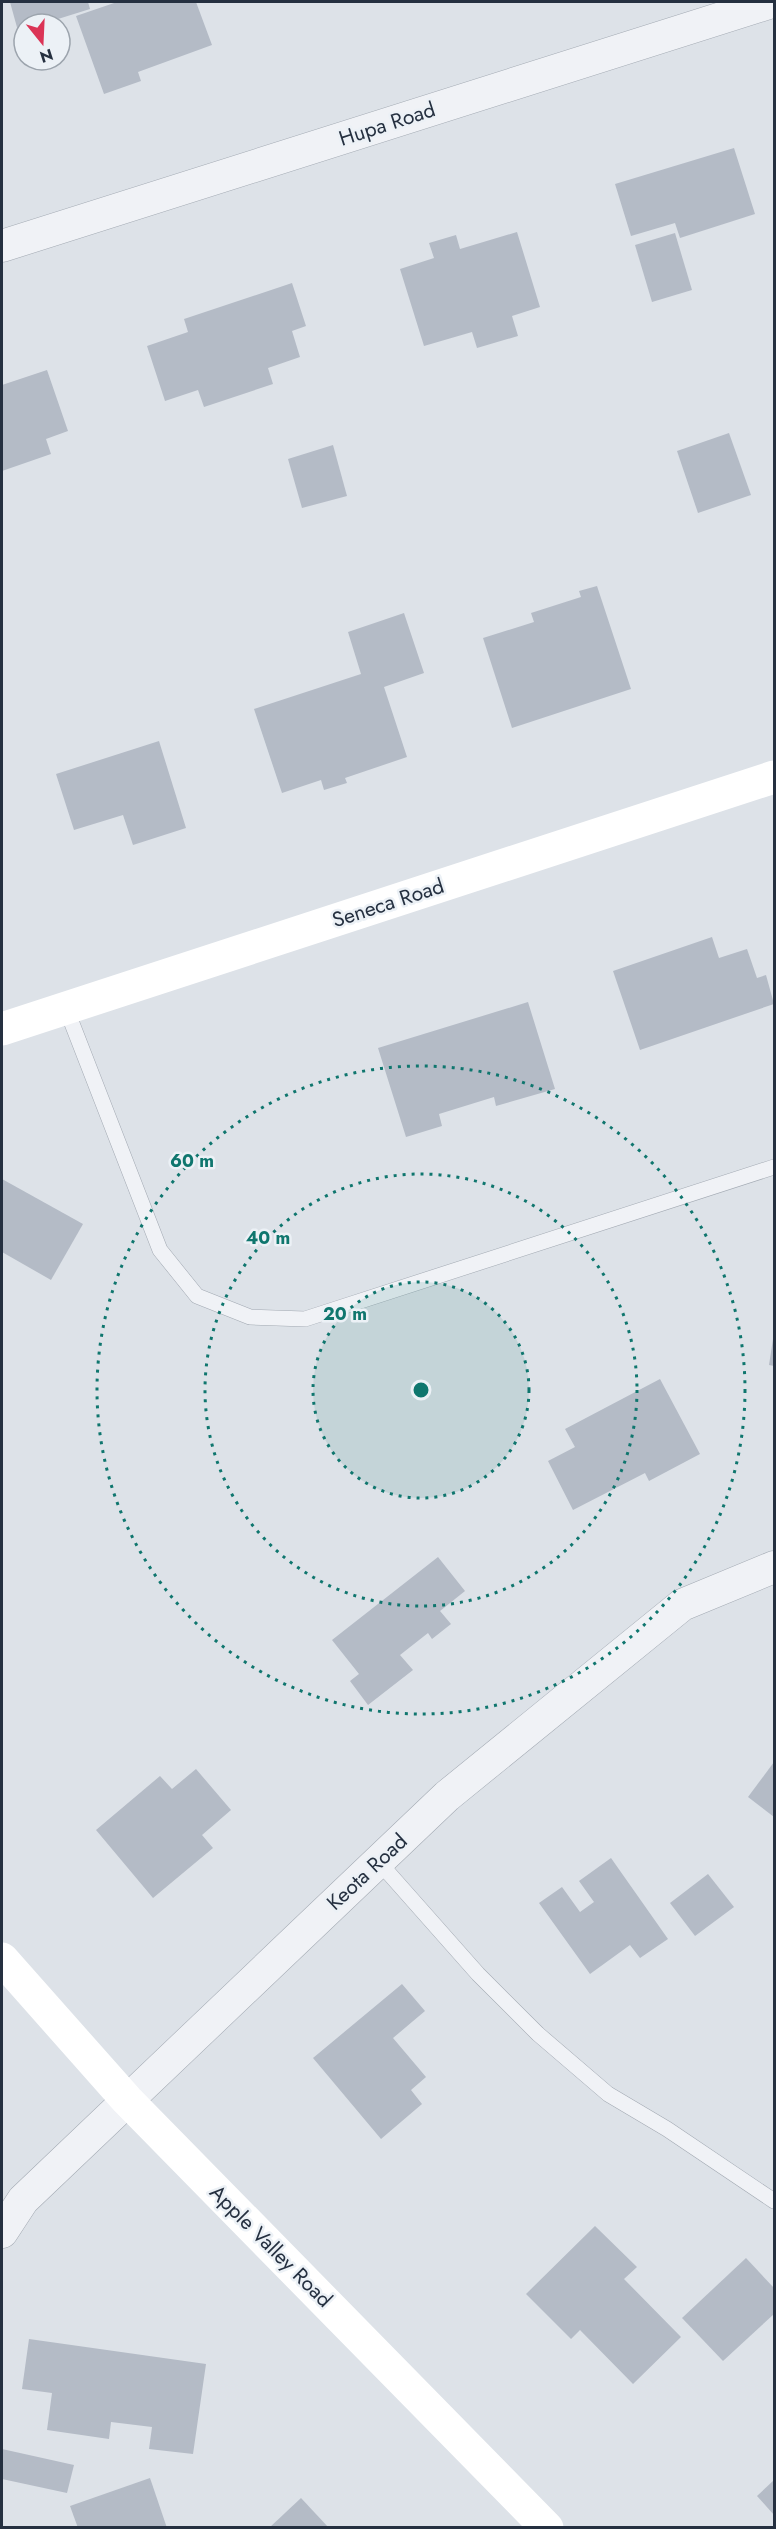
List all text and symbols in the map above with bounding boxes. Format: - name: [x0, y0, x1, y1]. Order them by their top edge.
- north arrow: [12, 12, 72, 72]
- text: N: [37, 43, 56, 69]
- street label: Hupa Road: [335, 94, 439, 154]
- street label: Seneca Road: [328, 871, 448, 935]
- text: 60 m: [170, 1148, 214, 1174]
- text: 40 m: [246, 1225, 290, 1251]
- text: 20 m: [323, 1301, 367, 1327]
- centre of rings: [411, 1380, 431, 1400]
- street label: Keota Road: [320, 1827, 414, 1917]
- street label: Apple Valley Road: [203, 2178, 339, 2314]

